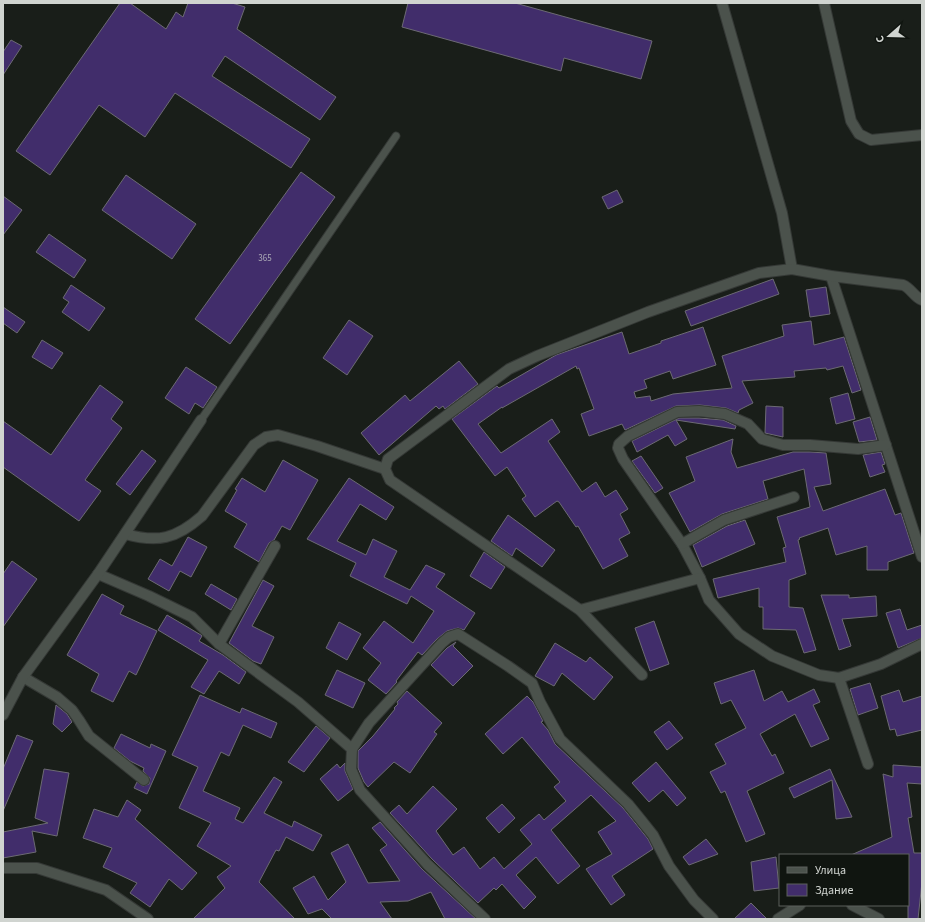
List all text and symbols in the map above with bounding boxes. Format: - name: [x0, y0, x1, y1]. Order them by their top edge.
- north arrow: [869, 16, 909, 56]
- text: С: [872, 33, 888, 45]
- house number: 365: [258, 252, 272, 265]
- legend: [779, 854, 909, 906]
- text: Улица: [815, 862, 846, 879]
- text: Здание: [815, 882, 854, 899]

